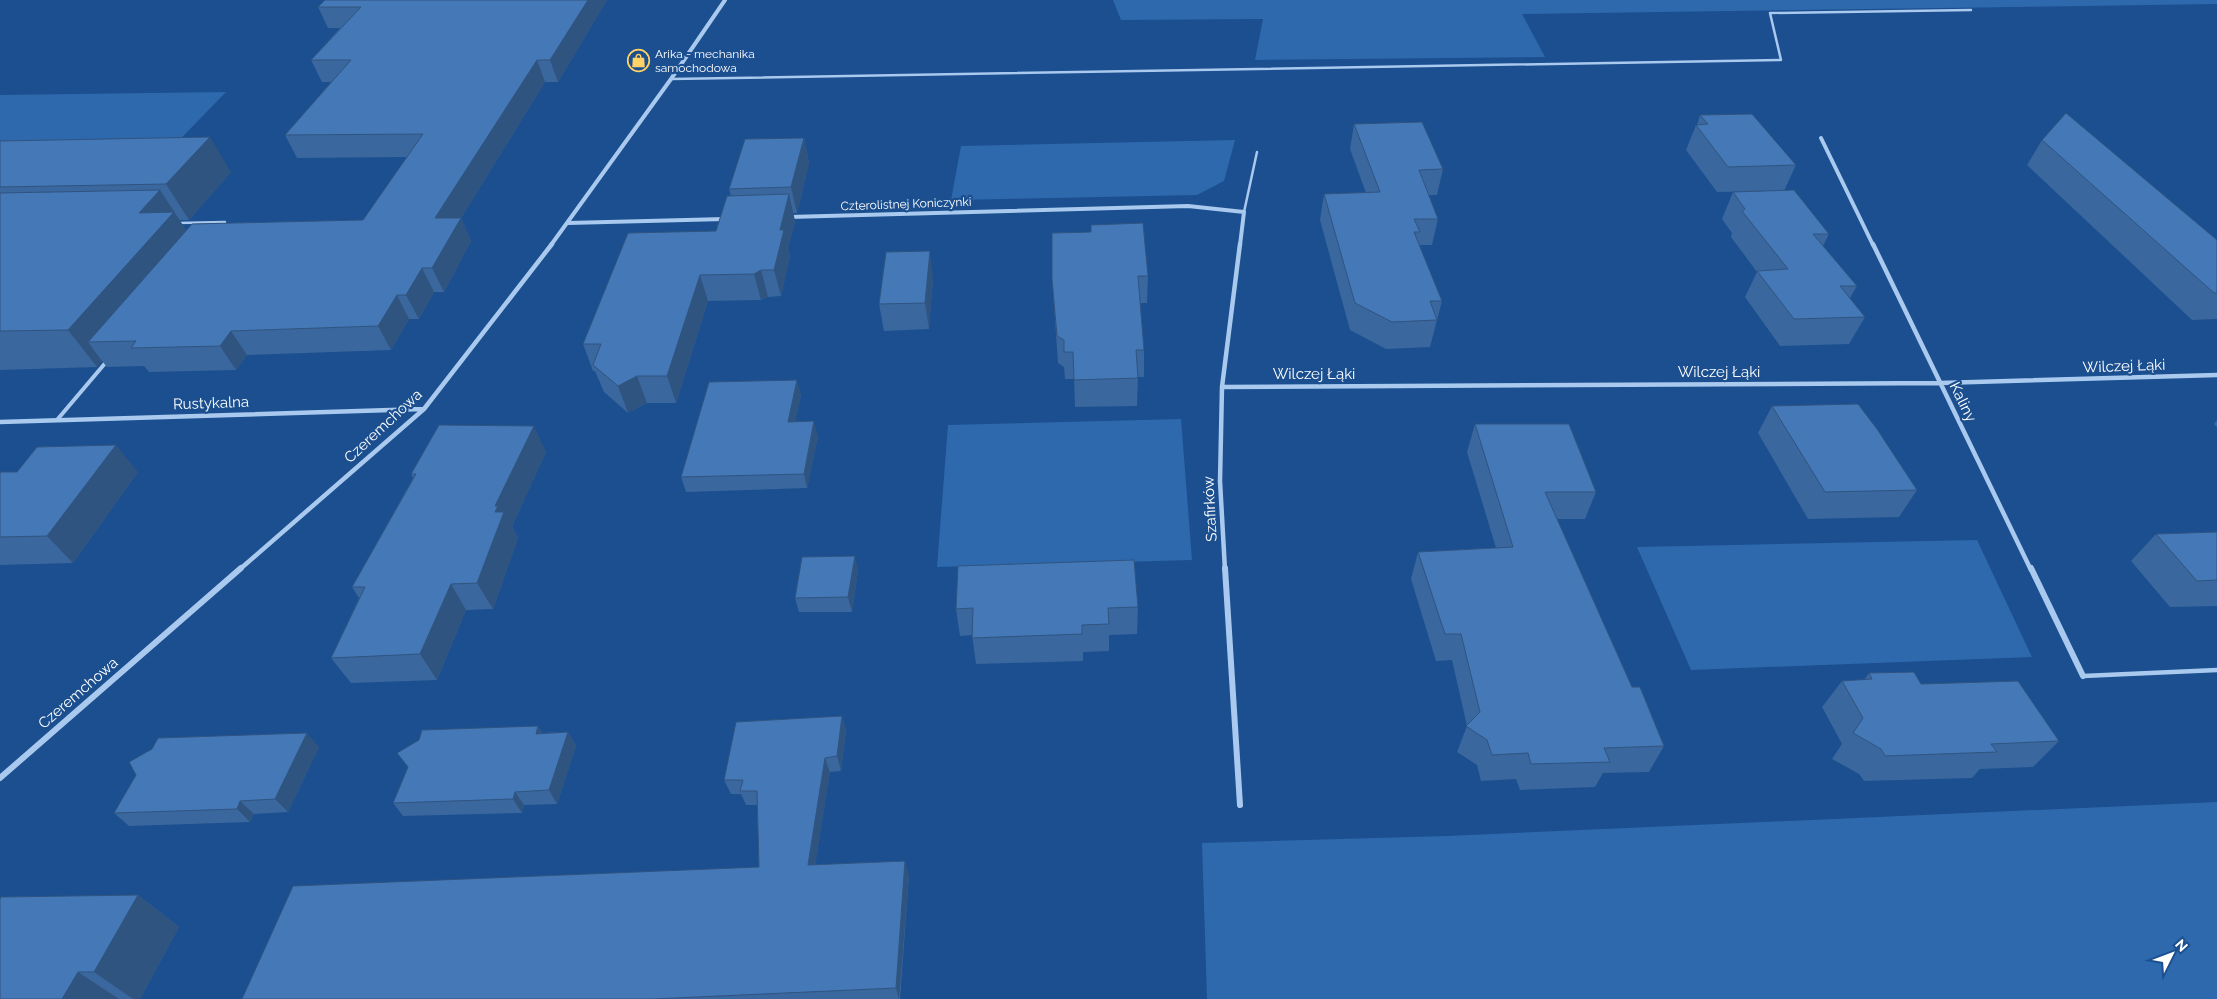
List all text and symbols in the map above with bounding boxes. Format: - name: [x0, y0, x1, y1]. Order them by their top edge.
- place label: Arika - mechanika samochodowa: [655, 47, 755, 75]
- shop icon: Arika - mechanika samochodowa: [627, 49, 651, 73]
- street label: Czterolistnej Koniczynki: [840, 195, 972, 213]
- street label: Wilczej Łąki: [2082, 356, 2166, 376]
- street label: Wilczej Łąki: [1678, 363, 1760, 381]
- street label: Wilczej Łąki: [1273, 365, 1355, 383]
- street label: Kaliny: [1946, 379, 1980, 425]
- street label: Czeremchowa: [340, 385, 426, 467]
- street label: Rustykalna: [173, 393, 249, 413]
- street label: Szafirków: [1199, 476, 1221, 542]
- street label: Czeremchowa: [34, 653, 122, 733]
- north arrow: [2147, 929, 2197, 979]
- text: N: [2172, 936, 2191, 955]

